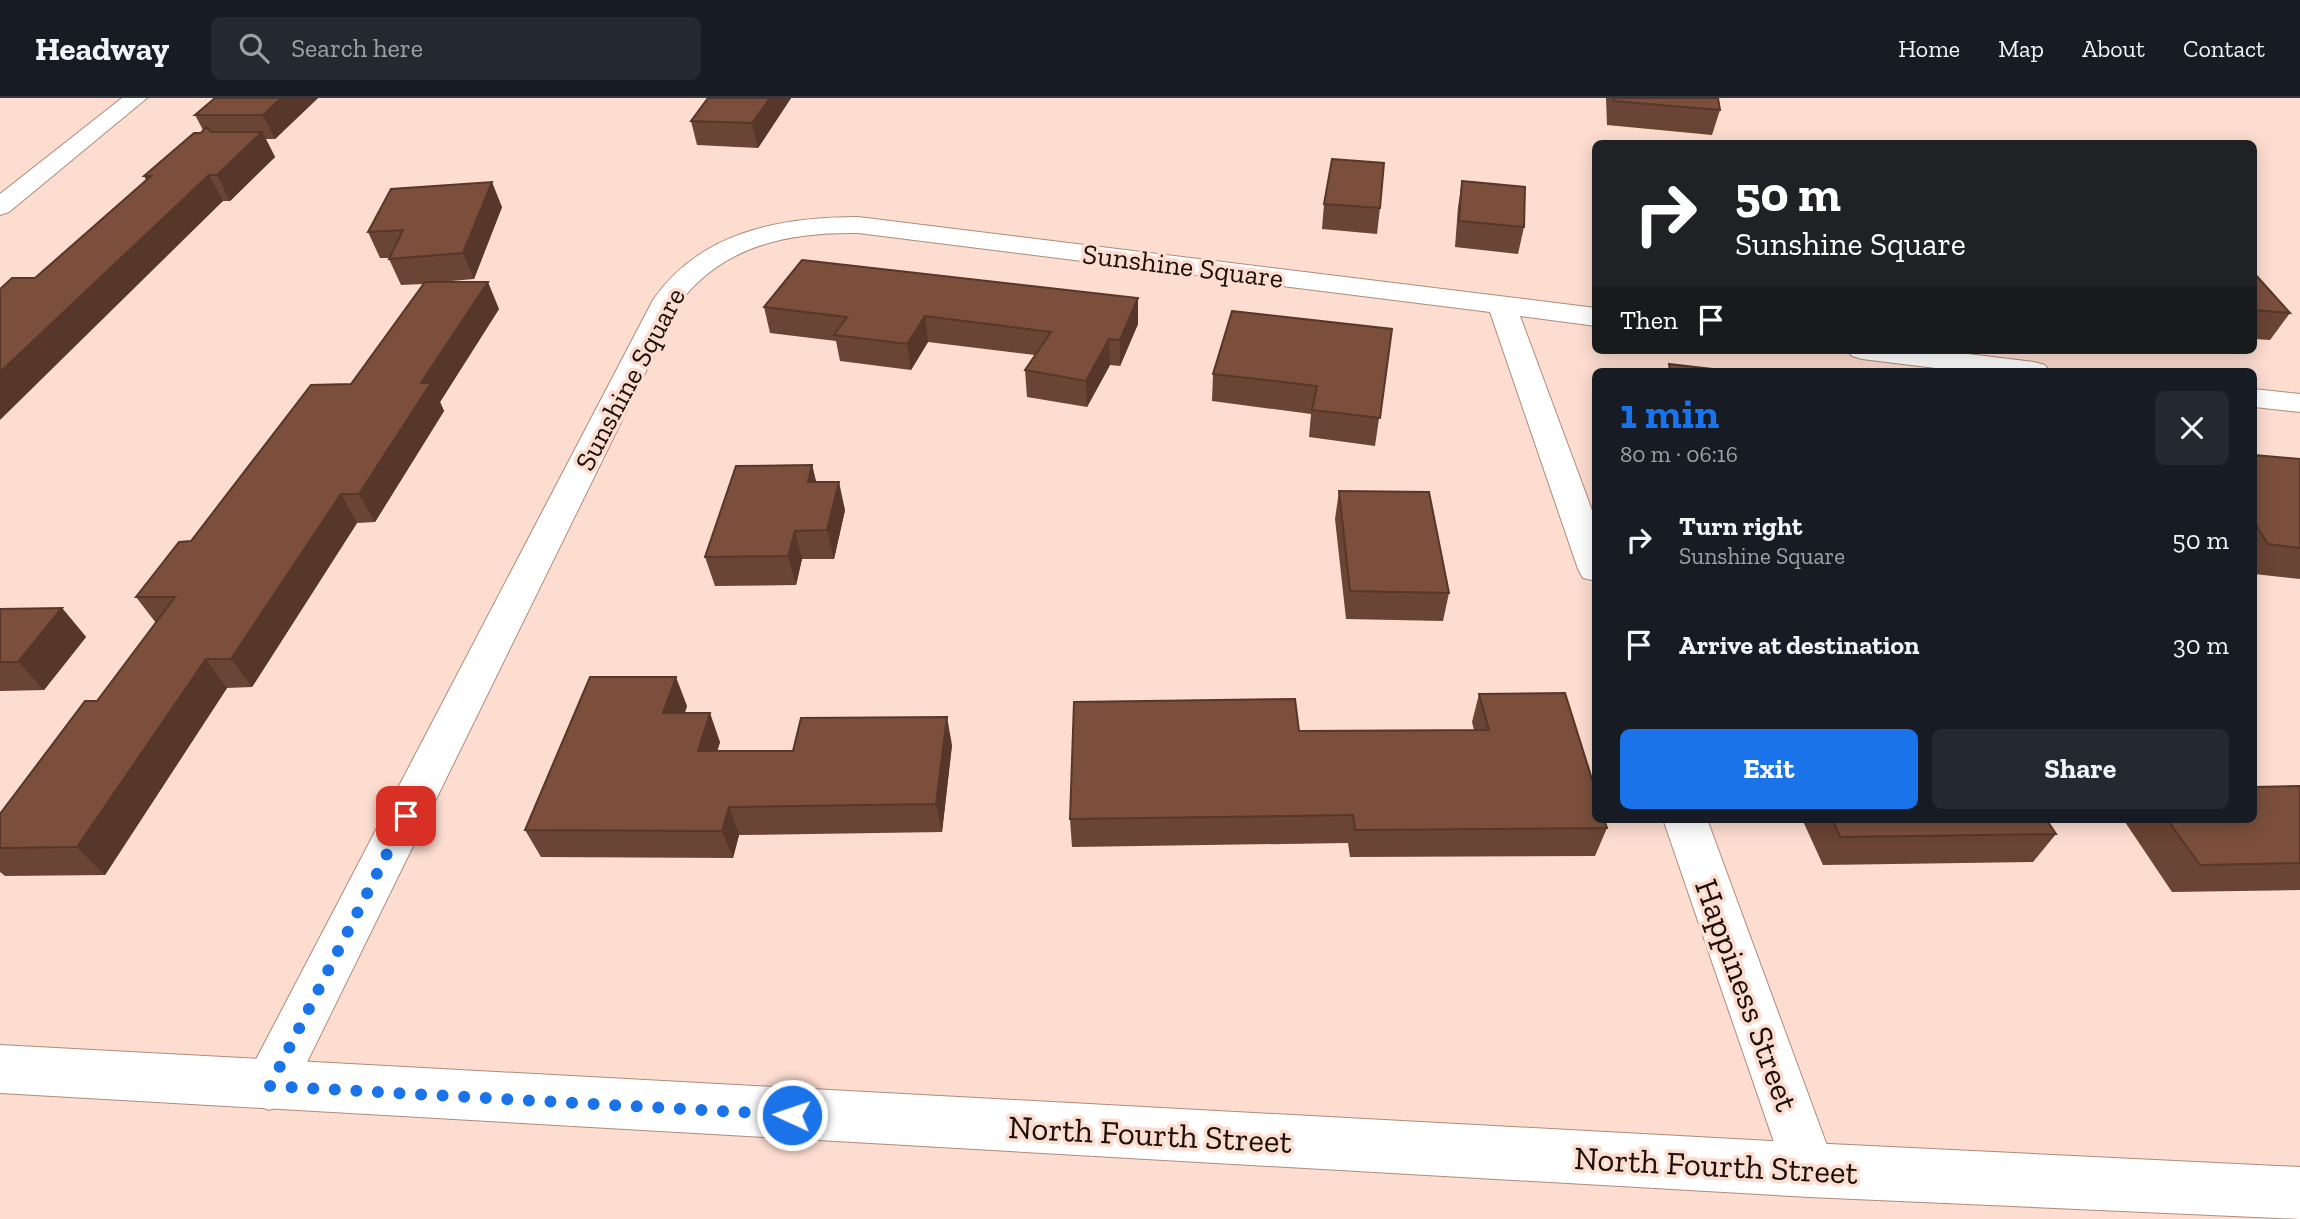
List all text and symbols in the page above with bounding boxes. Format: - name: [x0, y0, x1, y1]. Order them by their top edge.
- search box: [211, 17, 701, 80]
- text: Headway: [35, 29, 169, 68]
- icon: search: [235, 29, 273, 67]
- text: Search here: [291, 32, 423, 64]
- text: Home: [1898, 34, 1960, 63]
- text: Map: [1998, 34, 2044, 63]
- text: About: [2082, 34, 2145, 63]
- text: Contact: [2183, 34, 2265, 63]
- text: 50 m: [1735, 165, 1841, 224]
- icon: right: [1620, 168, 1711, 259]
- text: Sunshine Square: [1735, 225, 1966, 263]
- street label: Sunshine Square: [1081, 237, 1285, 295]
- street label: Sunshine Square: [568, 282, 692, 476]
- icon: arrive: [1692, 301, 1730, 339]
- text: Then: [1620, 304, 1678, 336]
- text: 1 min: [1620, 388, 1719, 439]
- button: close: [2155, 391, 2229, 465]
- text: 80 m · 06:16: [1620, 440, 1738, 468]
- text: Turn right: [1679, 510, 1802, 542]
- icon: right: [1620, 521, 1658, 559]
- text: 50 m: [2172, 524, 2229, 556]
- text: Sunshine Square: [1679, 542, 1845, 570]
- icon: arrive: [1620, 626, 1658, 664]
- text: Arrive at destination: [1679, 629, 1919, 661]
- text: 30 m: [2173, 629, 2229, 661]
- button: Exit: [1620, 729, 1918, 809]
- button: Share: [1932, 729, 2229, 809]
- pin: [376, 786, 436, 846]
- icon: arrive: [387, 797, 425, 835]
- street label: Happiness Street: [1687, 874, 1807, 1117]
- position arrow: [755, 1078, 829, 1152]
- street label: North Fourth Street: [1007, 1107, 1294, 1161]
- street label: North Fourth Street: [1573, 1138, 1860, 1192]

